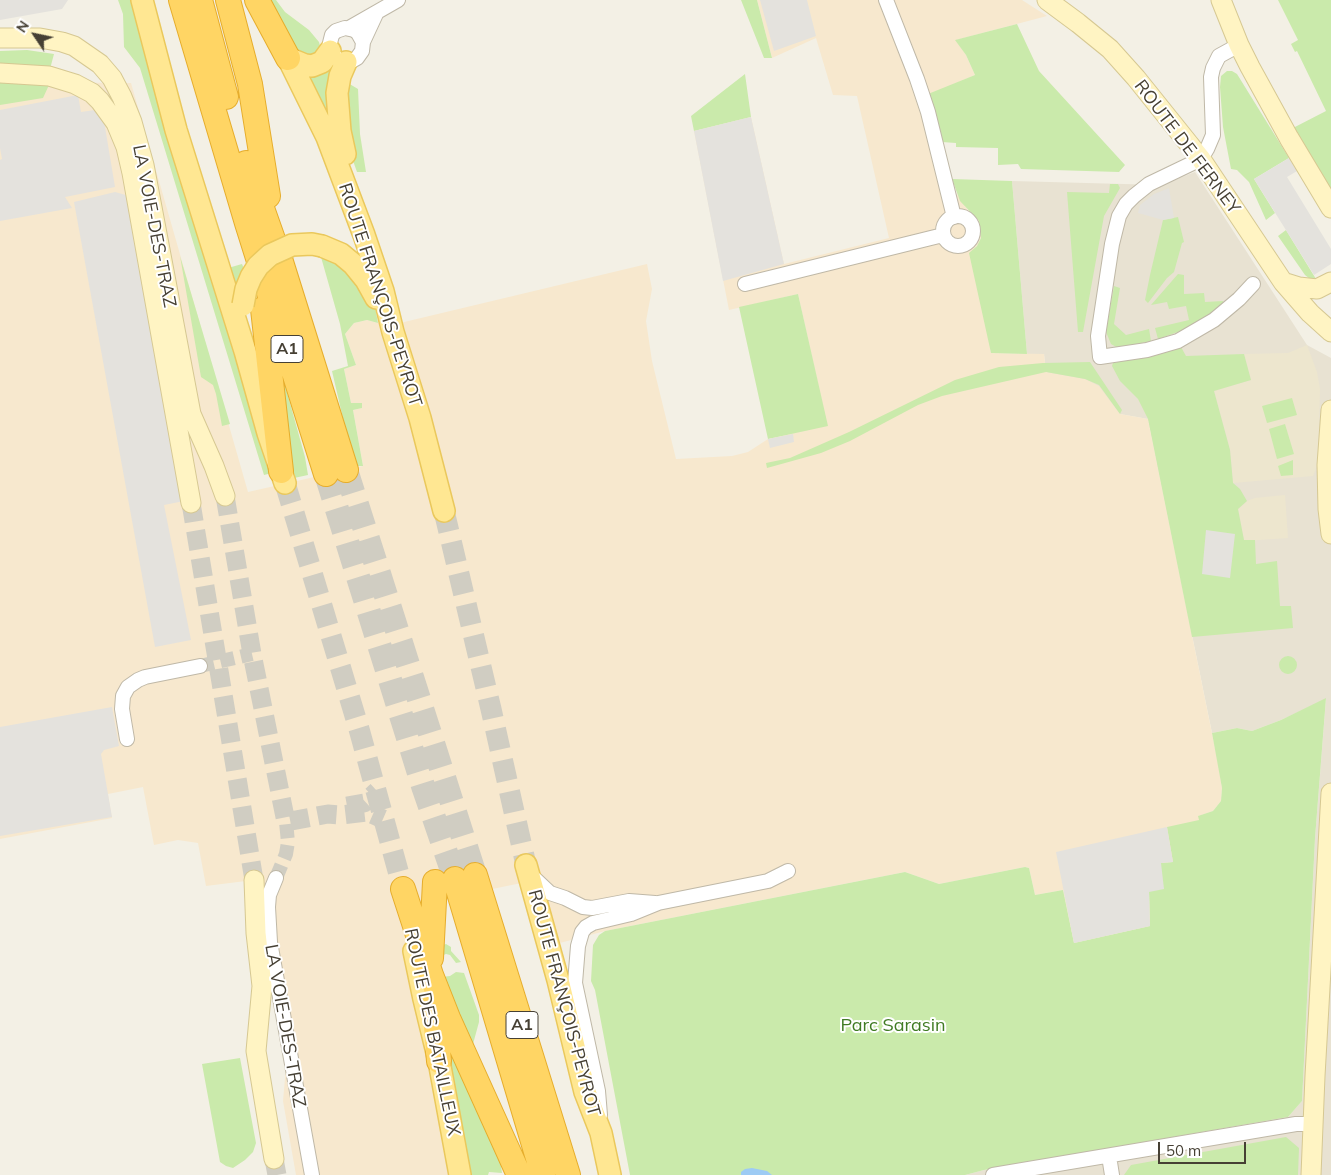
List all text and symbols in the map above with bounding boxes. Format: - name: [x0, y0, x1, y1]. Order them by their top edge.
- north arrow: [10, 10, 60, 60]
- text: N: [12, 17, 33, 36]
- street label: ROUTE DE FERNEY: [1130, 76, 1244, 218]
- street label: LA VOIE-DES-TRAZ: [128, 143, 180, 309]
- street label: ROUTE FRANÇOIS-PEYROT: [334, 181, 426, 409]
- road number: A1: [271, 336, 303, 362]
- street label: ROUTE FRANÇOIS-PEYROT: [523, 887, 605, 1119]
- street label: ROUTE DES BATAILLEUX: [399, 926, 465, 1138]
- street label: LA VOIE-DES-TRAZ: [260, 943, 310, 1109]
- road number: A1: [506, 1012, 538, 1038]
- park label: Parc Sarasin: [840, 1015, 946, 1037]
- scale bar: [1161, 1132, 1248, 1164]
- text: 50 m: [1166, 1141, 1201, 1160]

